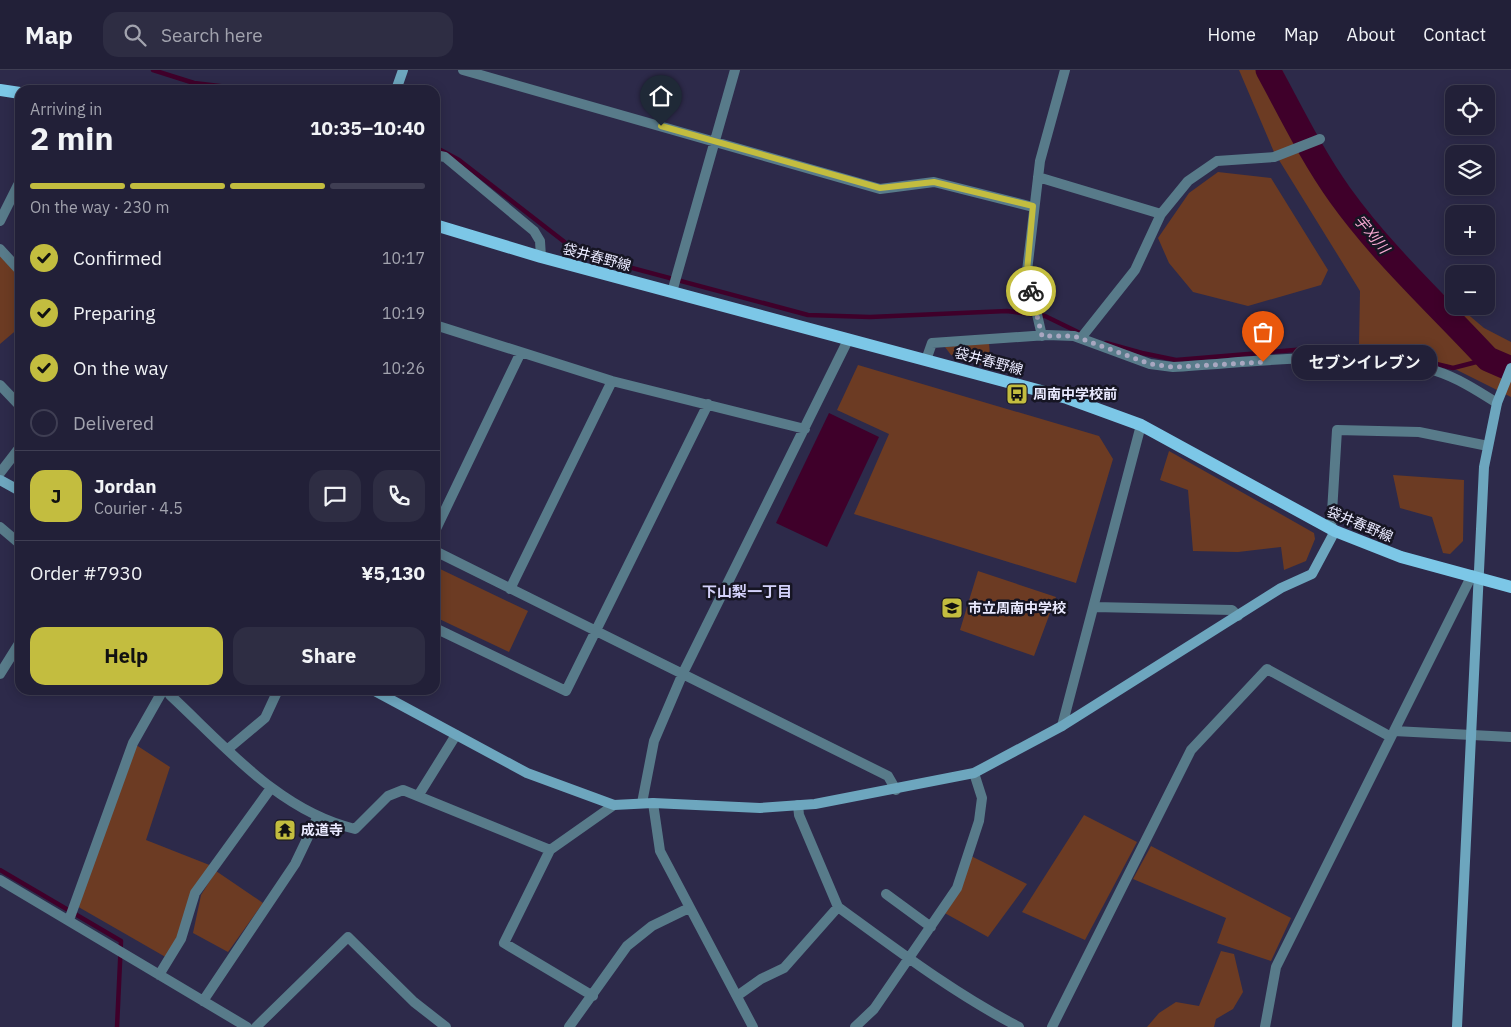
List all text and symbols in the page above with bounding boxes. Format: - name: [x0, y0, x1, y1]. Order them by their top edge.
- search box: [103, 12, 453, 57]
- text: Map: [25, 19, 73, 51]
- icon: search: [121, 21, 149, 49]
- text: Search here: [161, 23, 263, 47]
- text: Home: [1208, 23, 1256, 46]
- text: Map: [1284, 23, 1319, 46]
- text: About: [1347, 23, 1395, 46]
- text: Contact: [1423, 23, 1486, 46]
- pin: [640, 75, 682, 126]
- icon: home: [647, 82, 675, 110]
- map controls: [1445, 85, 1495, 315]
- button: locate: [1445, 85, 1495, 135]
- text: Arriving in: [30, 99, 102, 119]
- text: 10:35–10:40: [310, 116, 425, 140]
- text: 2 min: [30, 117, 114, 159]
- button: layers: [1445, 145, 1495, 195]
- text: On the way · 230 m: [30, 197, 169, 217]
- button: +: [1445, 205, 1495, 255]
- water label: 宇刈川: [1350, 211, 1395, 259]
- street label: 袋井春野線: [561, 239, 633, 275]
- icon: check: [30, 244, 58, 272]
- text: Confirmed: [73, 246, 162, 270]
- text: 10:17: [382, 248, 425, 268]
- button: −: [1445, 265, 1495, 315]
- courier: [1006, 266, 1056, 316]
- icon: bike: [1017, 277, 1045, 305]
- icon: check: [30, 299, 58, 327]
- text: Preparing: [73, 301, 155, 325]
- text: 10:19: [382, 303, 425, 323]
- pin: [1242, 311, 1284, 362]
- icon: bag: [1249, 318, 1277, 346]
- street label: 袋井春野線: [953, 343, 1025, 379]
- callout: セブンイレブン: [1293, 344, 1438, 380]
- text: セブンイレブン: [1308, 352, 1421, 372]
- icon: check: [30, 354, 58, 382]
- text: On the way: [73, 356, 168, 380]
- text: 10:26: [382, 358, 425, 378]
- bus stop icon: 周南中学校前: [1005, 382, 1029, 406]
- place label: 周南中学校前: [1033, 385, 1117, 403]
- text: Delivered: [73, 411, 154, 435]
- button: chat: [309, 470, 361, 522]
- button: phone: [373, 470, 425, 522]
- text: Jordan: [94, 474, 157, 498]
- text: J: [51, 484, 61, 508]
- text: Courier · 4.5: [94, 498, 183, 518]
- street label: 袋井春野線: [1324, 502, 1396, 546]
- text: Order #7930: [30, 561, 142, 585]
- text: ¥5,130: [361, 561, 425, 585]
- district label: 下山梨一丁目: [702, 582, 792, 601]
- school or university icon: 市立周南中学校: [940, 596, 964, 620]
- place label: 市立周南中学校: [968, 599, 1066, 617]
- button: Help: [30, 627, 223, 685]
- button: Share: [233, 627, 425, 685]
- temple icon: 成道寺: [273, 818, 297, 842]
- place label: 成道寺: [301, 821, 343, 839]

